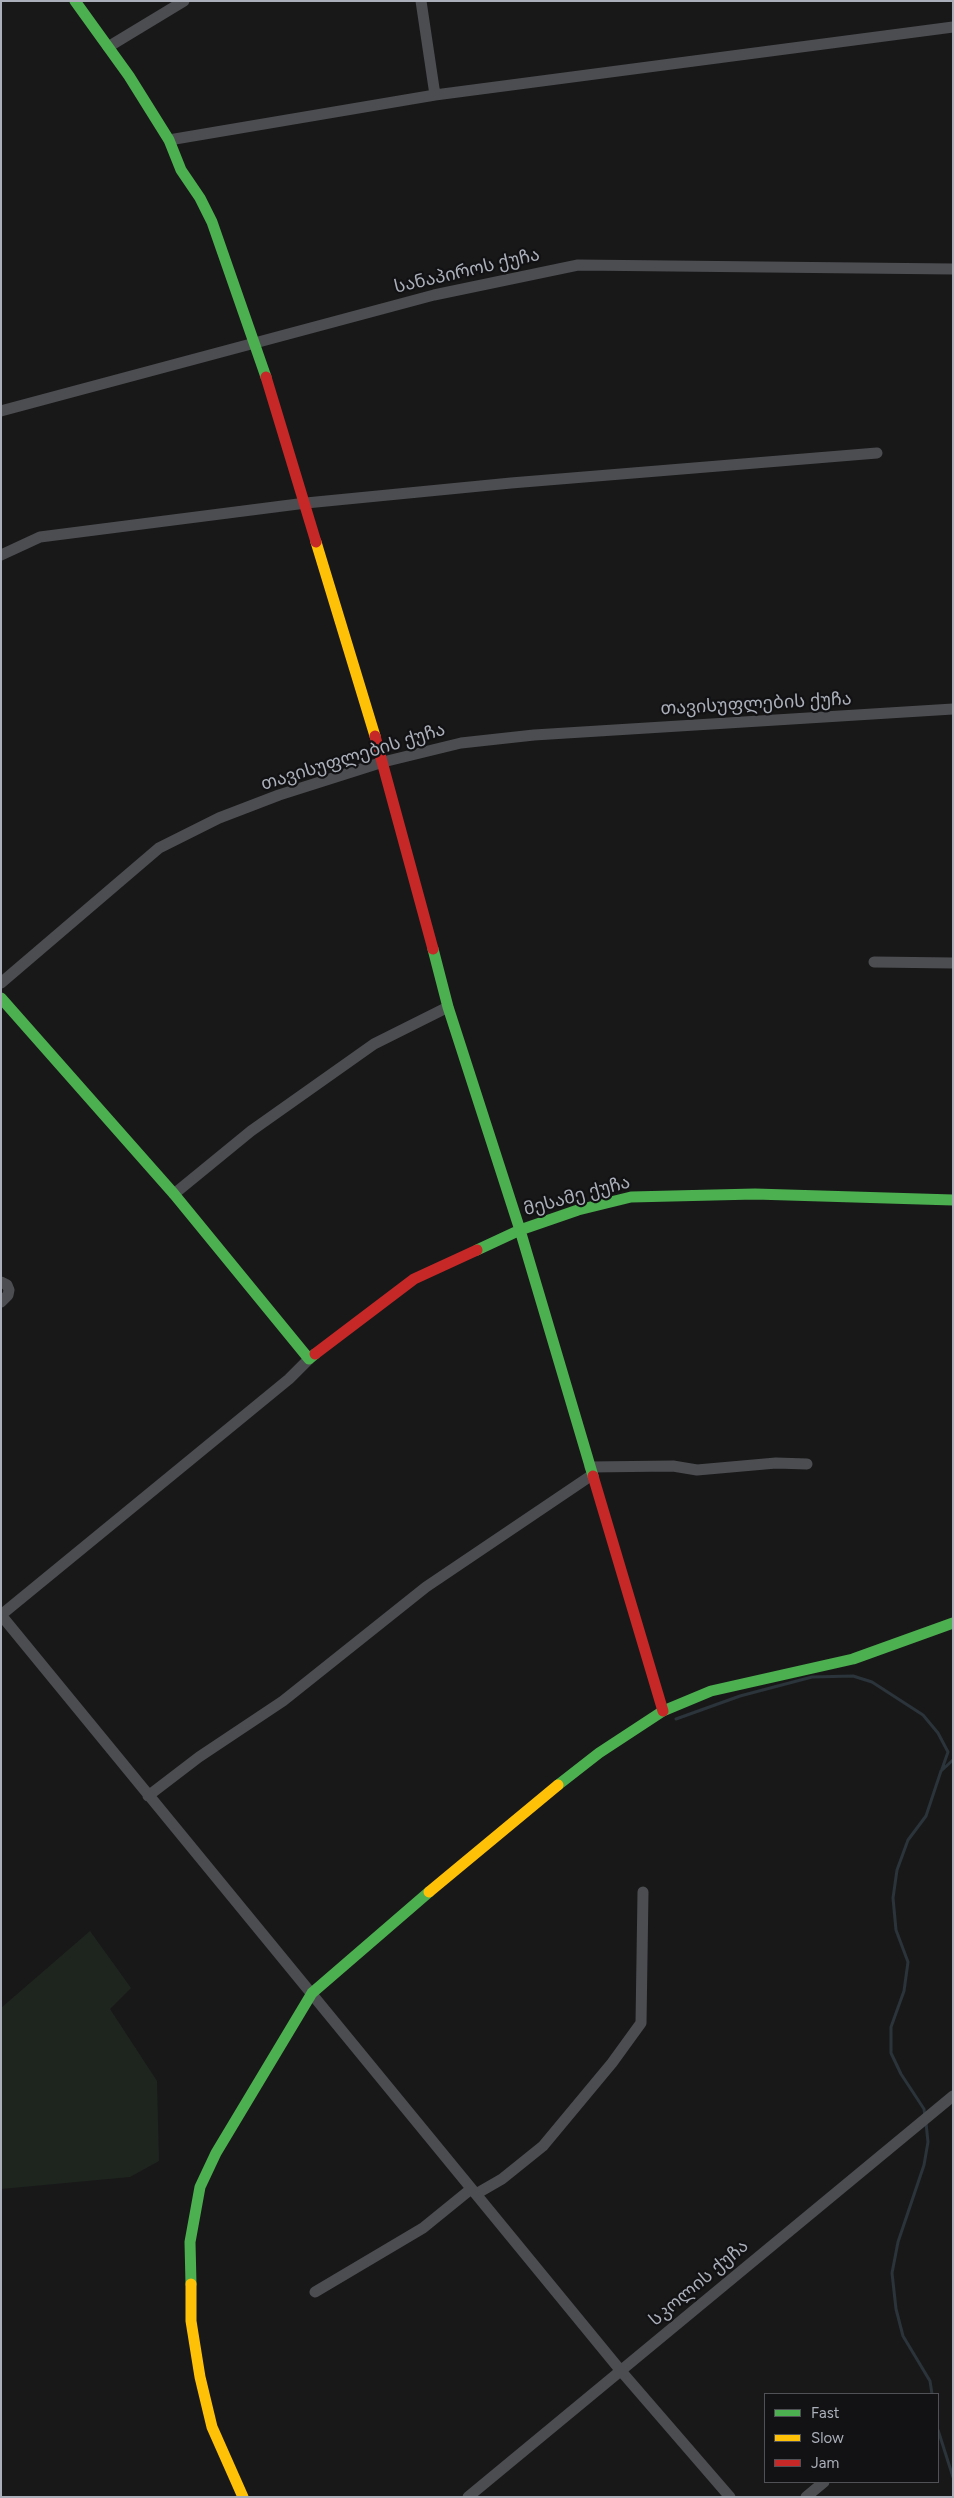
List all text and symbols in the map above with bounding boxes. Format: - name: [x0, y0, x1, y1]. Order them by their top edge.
- street label: სანაპიროს ქუჩა: [392, 244, 542, 298]
- street label: თავისუფლების ქუჩა: [660, 688, 852, 720]
- street label: თავისუფლების ქუჩა: [258, 719, 448, 795]
- street label: მესამე ქუჩა: [521, 1171, 633, 1221]
- street label: სკოლის ქუჩა: [645, 2235, 753, 2331]
- legend: [764, 2393, 939, 2483]
- text: Fast: [811, 2404, 839, 2422]
- text: Slow: [811, 2429, 844, 2447]
- text: Jam: [811, 2454, 839, 2472]

